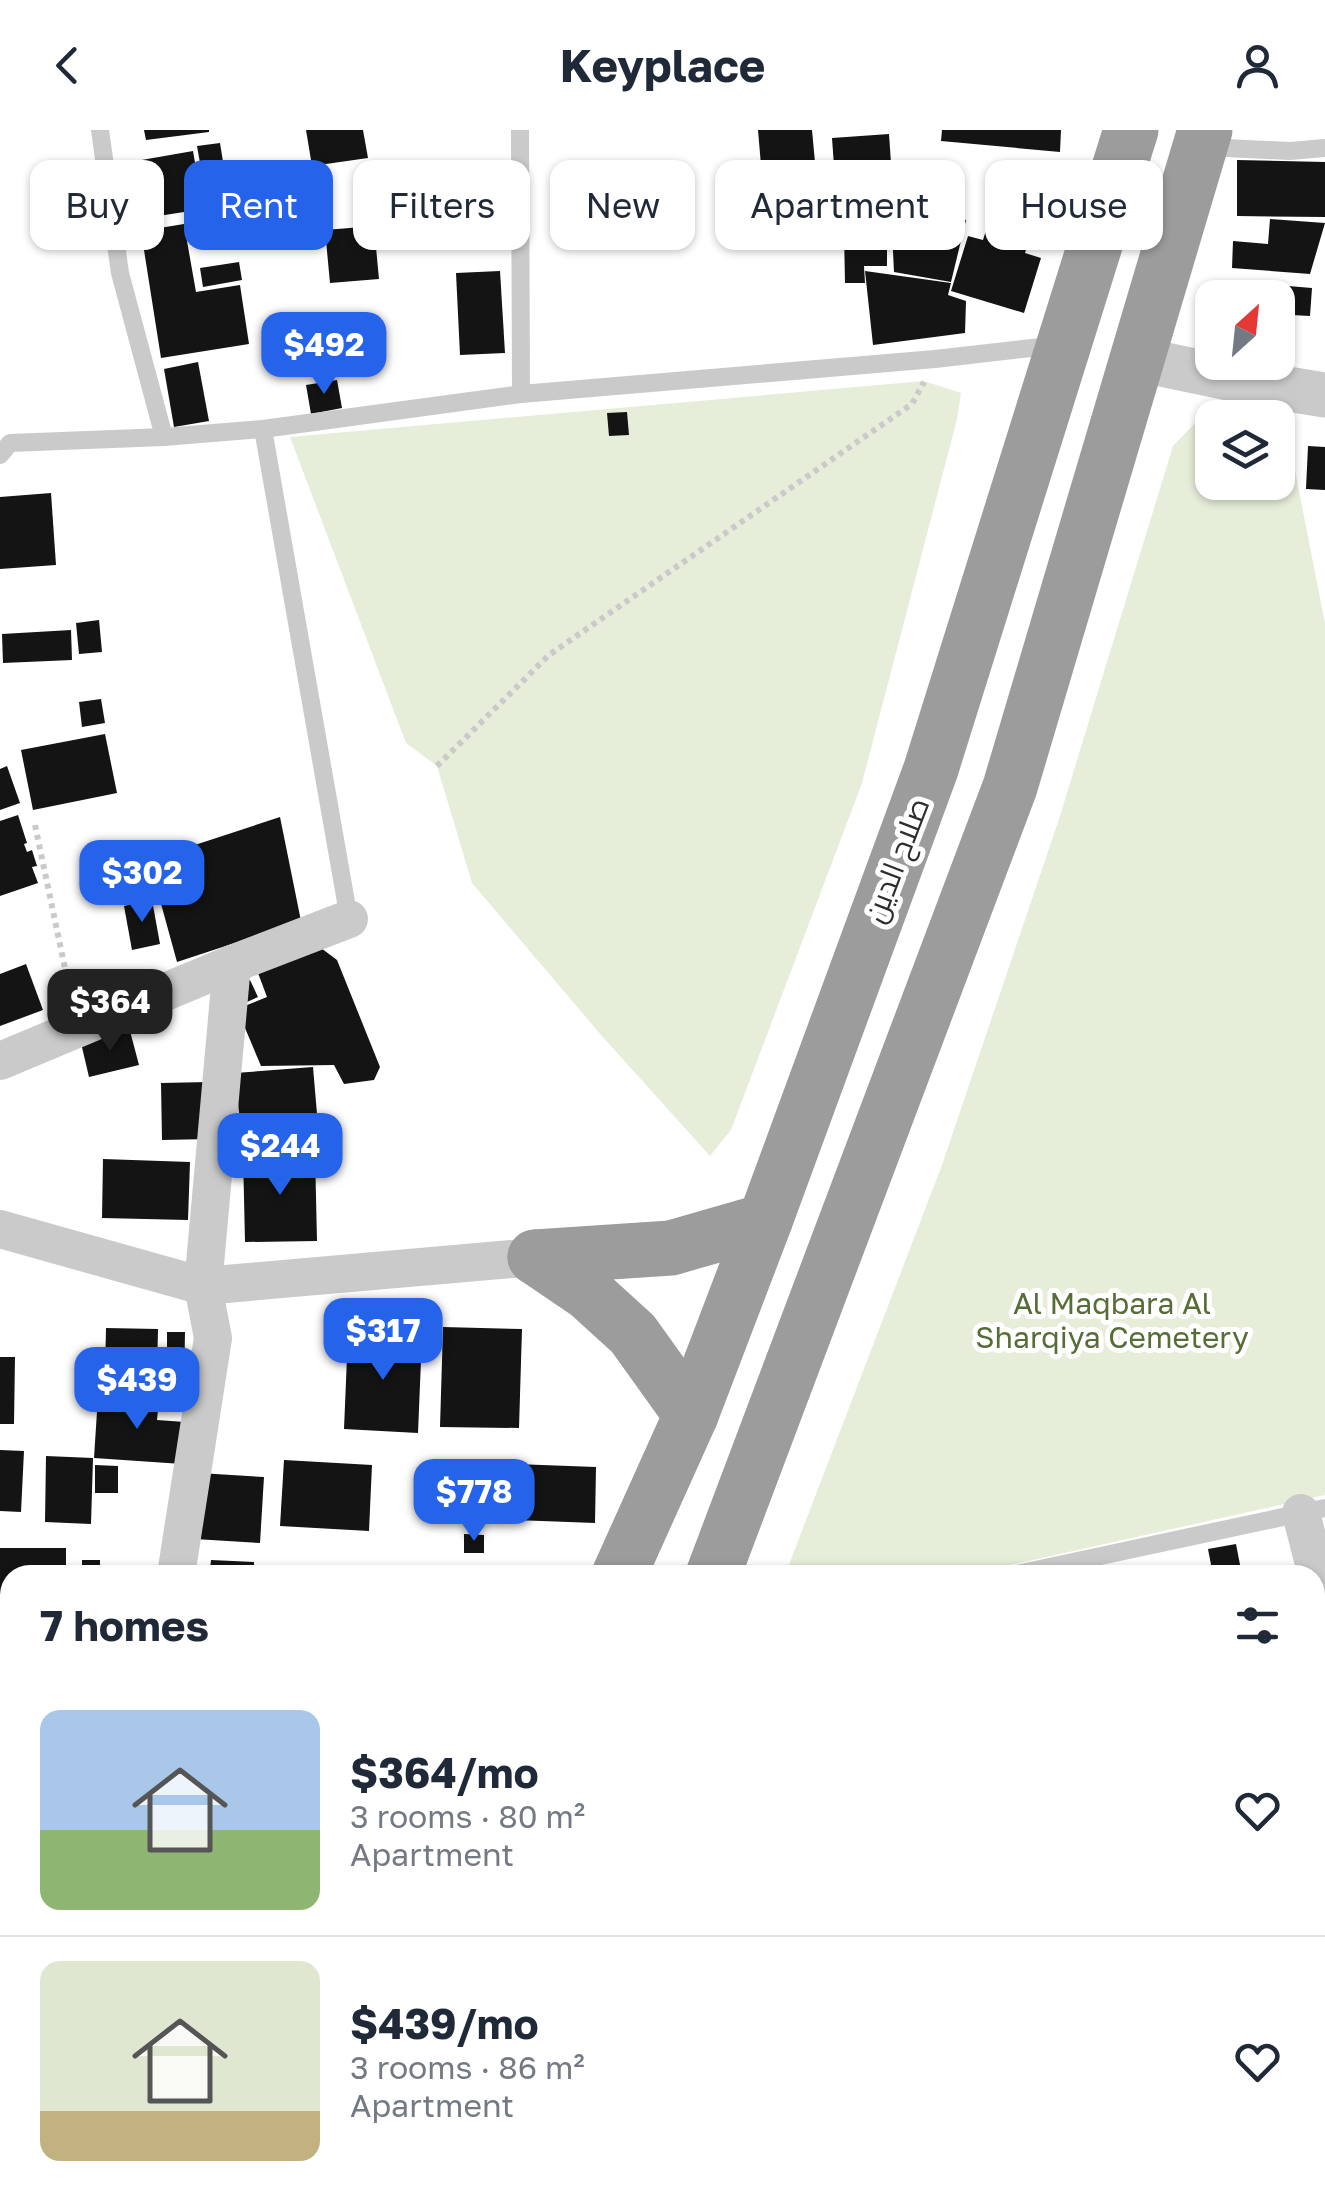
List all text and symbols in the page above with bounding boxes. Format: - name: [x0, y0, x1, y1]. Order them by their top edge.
- icon: back: [40, 38, 95, 93]
- text: Keyplace: [560, 38, 765, 92]
- icon: person: [1230, 38, 1285, 93]
- chip: Buy: [30, 160, 164, 250]
- chip: Rent: [184, 160, 333, 250]
- chip: Filters: [353, 160, 530, 250]
- chip: New: [550, 160, 695, 250]
- chip: Apartment: [715, 160, 965, 250]
- chip: House: [985, 160, 1163, 250]
- north arrow: [1195, 280, 1295, 380]
- map controls: [1195, 280, 1295, 500]
- pin: $492: [265, 312, 383, 397]
- text: $492: [283, 325, 365, 363]
- button: layers: [1195, 400, 1295, 500]
- street label: صلاح الدين: [856, 792, 939, 929]
- pin: $302: [83, 840, 201, 925]
- text: $302: [101, 853, 183, 891]
- pin: $364: [51, 969, 169, 1054]
- text: $364: [69, 982, 151, 1020]
- pin: $244: [221, 1113, 339, 1198]
- text: $244: [240, 1126, 320, 1164]
- park label: Al Maqbara Al Sharqiya Cemetery: [975, 1285, 1249, 1355]
- pin: $317: [324, 1298, 442, 1383]
- text: $317: [346, 1311, 420, 1349]
- pin: $439: [78, 1347, 196, 1432]
- text: $439: [96, 1360, 178, 1398]
- pin: $778: [415, 1459, 533, 1544]
- text: $778: [436, 1472, 512, 1510]
- icon: filters: [1230, 1598, 1285, 1653]
- text: 7 homes: [40, 1600, 209, 1650]
- text: $364/mo: [350, 1747, 539, 1797]
- icon: home: [120, 1750, 240, 1870]
- icon: heart: [1230, 1783, 1285, 1838]
- text: 3 rooms · 80 m²: [350, 1797, 585, 1835]
- text: Apartment: [350, 1835, 514, 1873]
- text: $439/mo: [350, 1998, 539, 2048]
- icon: home: [120, 2001, 240, 2121]
- icon: heart: [1230, 2034, 1285, 2089]
- text: 3 rooms · 86 m²: [350, 2048, 585, 2086]
- text: Apartment: [350, 2086, 514, 2124]

